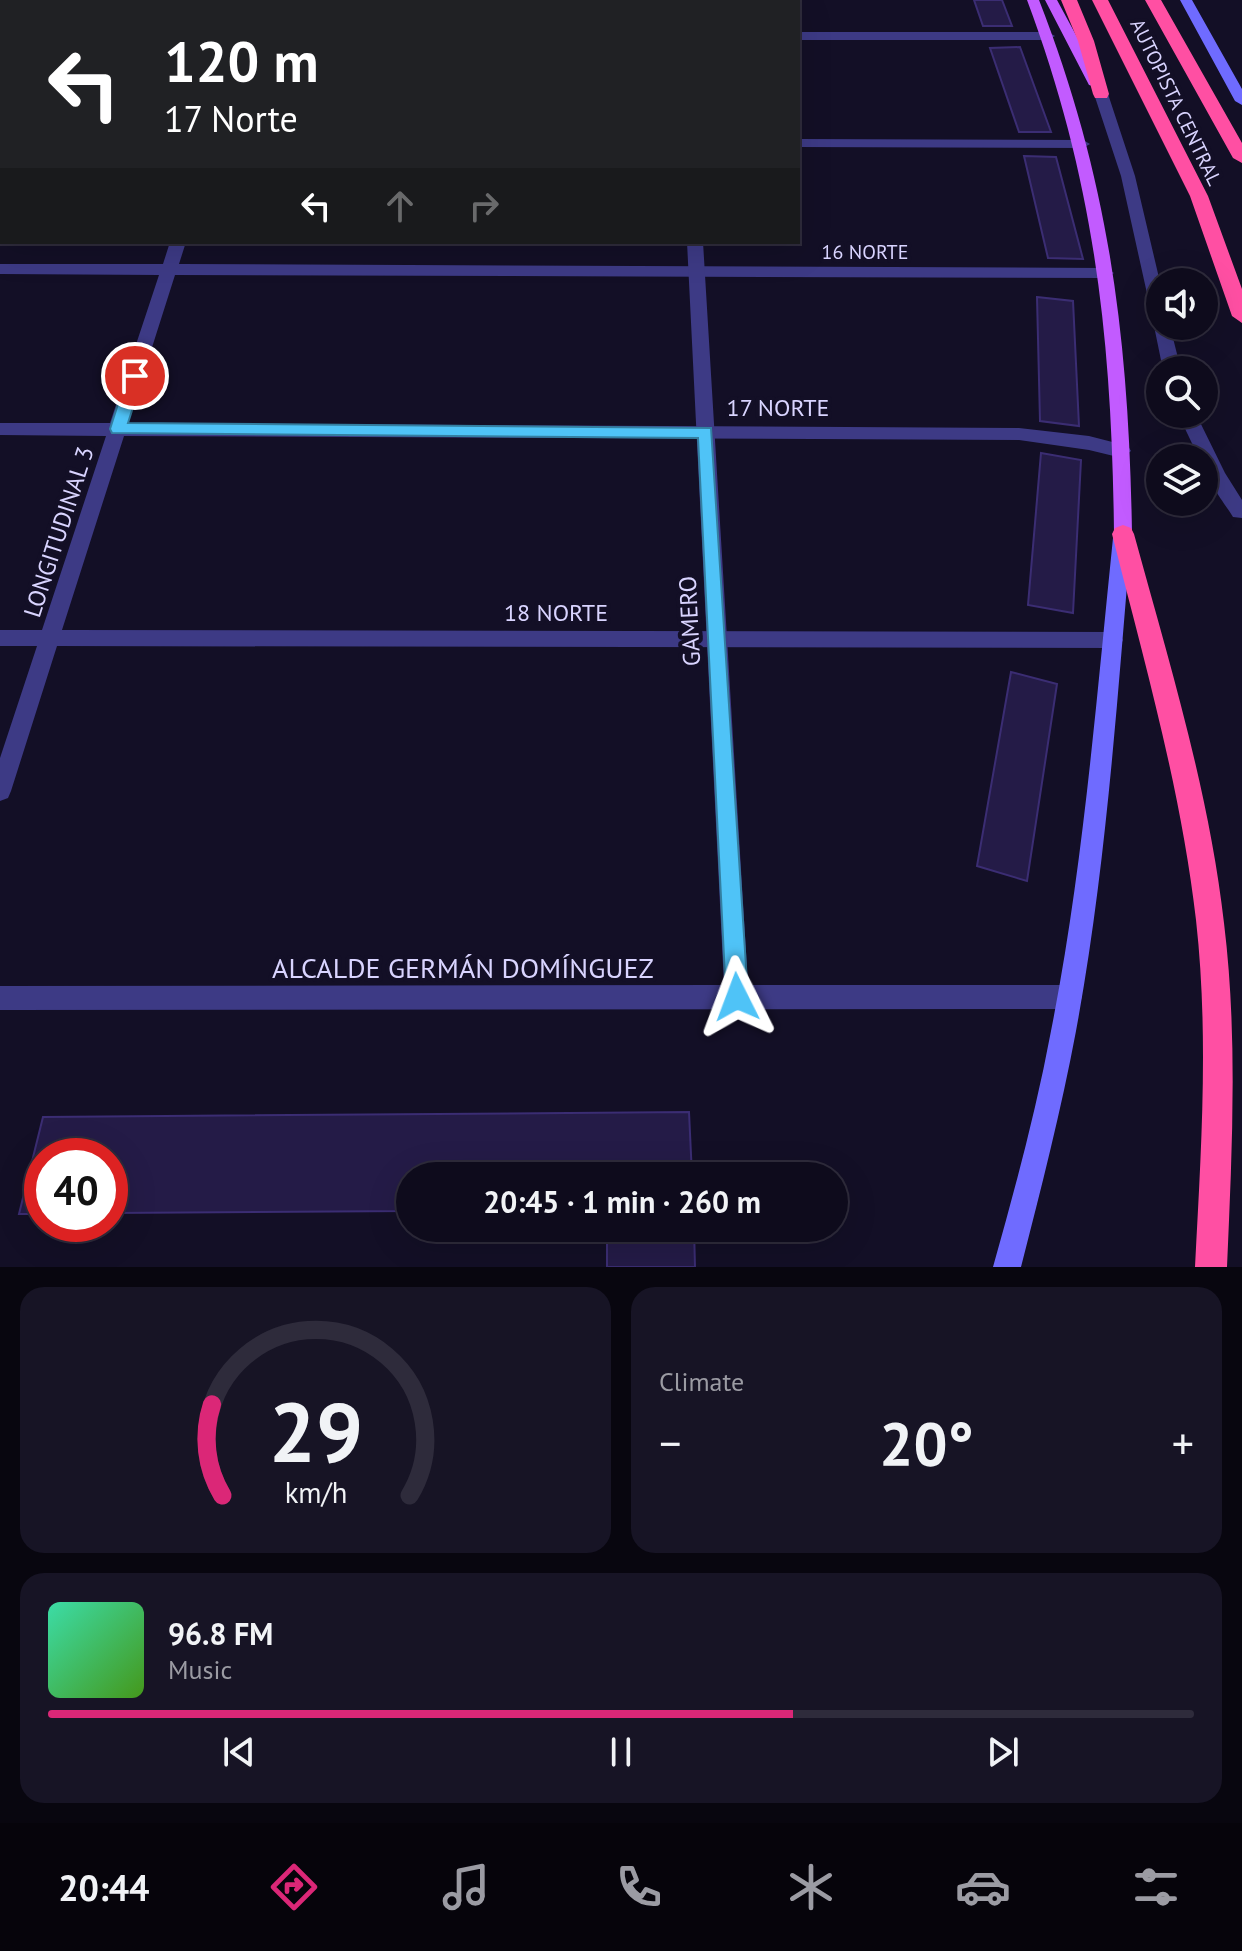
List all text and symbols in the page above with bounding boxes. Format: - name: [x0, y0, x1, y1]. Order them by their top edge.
- street label: AUTOPISTA CENTRAL: [1124, 14, 1228, 190]
- text: 120 m: [164, 25, 319, 97]
- icon: left: [32, 32, 136, 136]
- text: 17 Norte: [164, 95, 298, 142]
- icon: left: [294, 184, 338, 228]
- icon: ahead: [378, 184, 422, 228]
- icon: right: [462, 184, 506, 228]
- street label: 16 NORTE: [822, 239, 908, 265]
- map controls: [1146, 268, 1218, 516]
- button: sound: [1146, 268, 1218, 340]
- pin: [101, 342, 169, 410]
- icon: arrive: [113, 354, 157, 398]
- button: search: [1146, 356, 1218, 428]
- street label: 17 NORTE: [727, 392, 829, 423]
- street label: LONGITUDINAL 3: [16, 443, 101, 621]
- button: layers: [1146, 444, 1218, 516]
- street label: GAMERO: [672, 575, 707, 667]
- street label: 18 NORTE: [504, 597, 608, 628]
- street label: ALCALDE GERMÁN DOMÍNGUEZ: [272, 949, 654, 986]
- position arrow: [695, 955, 779, 1039]
- speed limit sign: 40: [24, 1138, 128, 1242]
- text: 20:45 · 1 min · 260 m: [483, 1182, 761, 1221]
- text: Climate: [659, 1365, 744, 1398]
- text: 29: [268, 1377, 363, 1485]
- text: 20°: [879, 1404, 974, 1482]
- text: −: [659, 1414, 681, 1471]
- text: +: [1172, 1414, 1194, 1471]
- text: km/h: [284, 1474, 347, 1511]
- text: 96.8 FM: [168, 1614, 273, 1653]
- text: Music: [168, 1653, 232, 1686]
- icon: previous: [217, 1730, 261, 1774]
- icon: pause: [599, 1730, 643, 1774]
- icon: next: [981, 1730, 1025, 1774]
- icon: directions: [266, 1859, 322, 1915]
- icon: music: [438, 1859, 494, 1915]
- icon: phone: [611, 1859, 667, 1915]
- icon: climate: [783, 1859, 839, 1915]
- icon: car: [955, 1859, 1011, 1915]
- icon: filters: [1128, 1859, 1184, 1915]
- text: 20:44: [58, 1864, 150, 1911]

